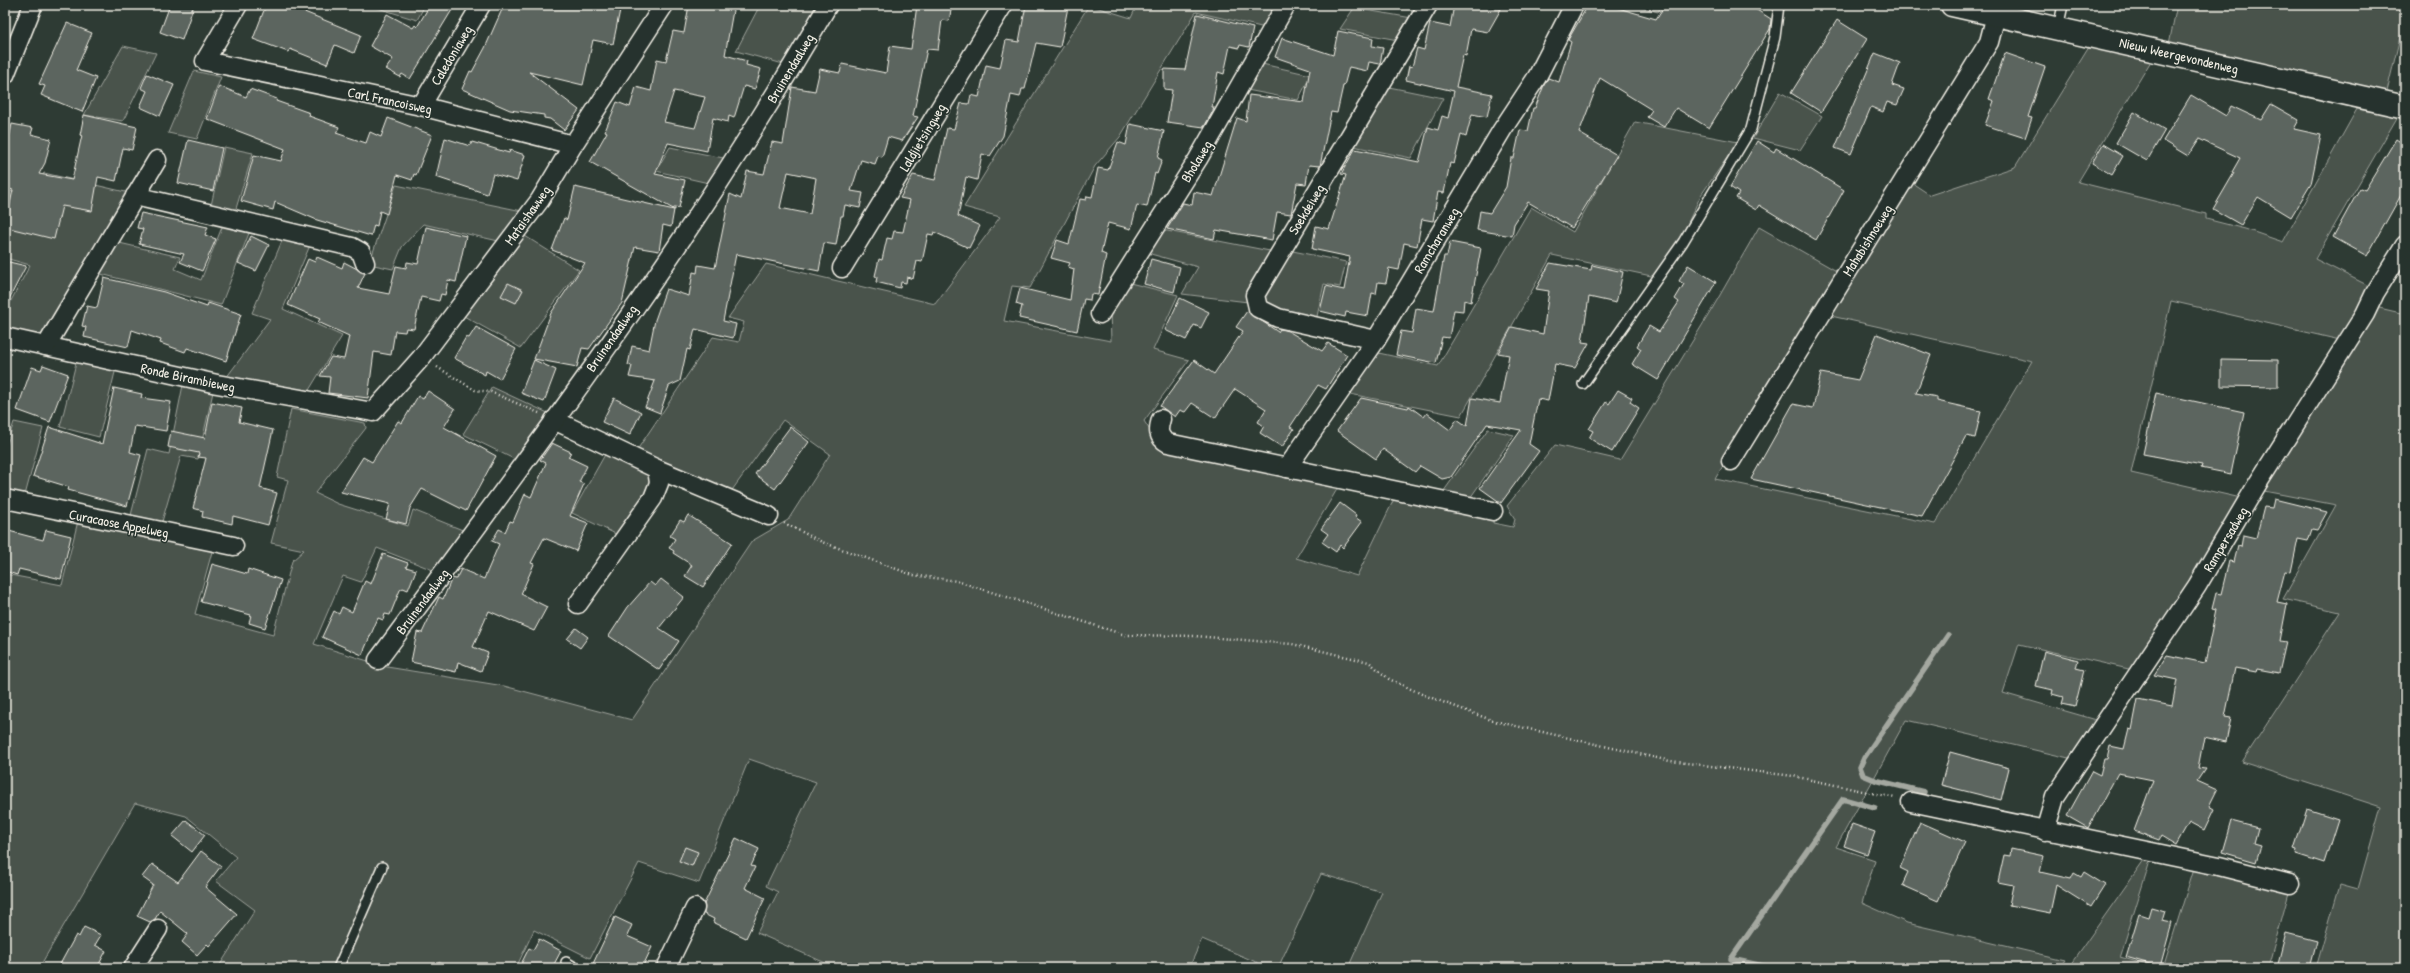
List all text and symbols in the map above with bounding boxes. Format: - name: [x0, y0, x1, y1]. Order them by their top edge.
- street label: Caledoniaweg: [426, 21, 477, 89]
- street label: Bruinendaalweg: [762, 30, 819, 107]
- street label: Nieuw Weergevondenweg: [2117, 32, 2240, 79]
- street label: Carl Francoisweg: [346, 82, 434, 119]
- street label: Laldjietsingweg: [894, 100, 951, 175]
- street label: Bholaweg: [1176, 136, 1217, 186]
- street label: Soekdeiweg: [1283, 180, 1329, 238]
- street label: Mataishawweg: [499, 181, 555, 249]
- street label: Mahabishnoeweg: [1837, 201, 1897, 280]
- street label: Ramcharanweg: [1409, 204, 1464, 277]
- street label: Bruinendaalweg: [581, 301, 642, 376]
- street label: Ronde Birambieweg: [139, 358, 237, 397]
- street label: Rampersadweg: [2198, 503, 2253, 576]
- street label: Curacaose Appelweg: [67, 504, 171, 543]
- street label: Bruinendaalweg: [391, 564, 454, 638]

